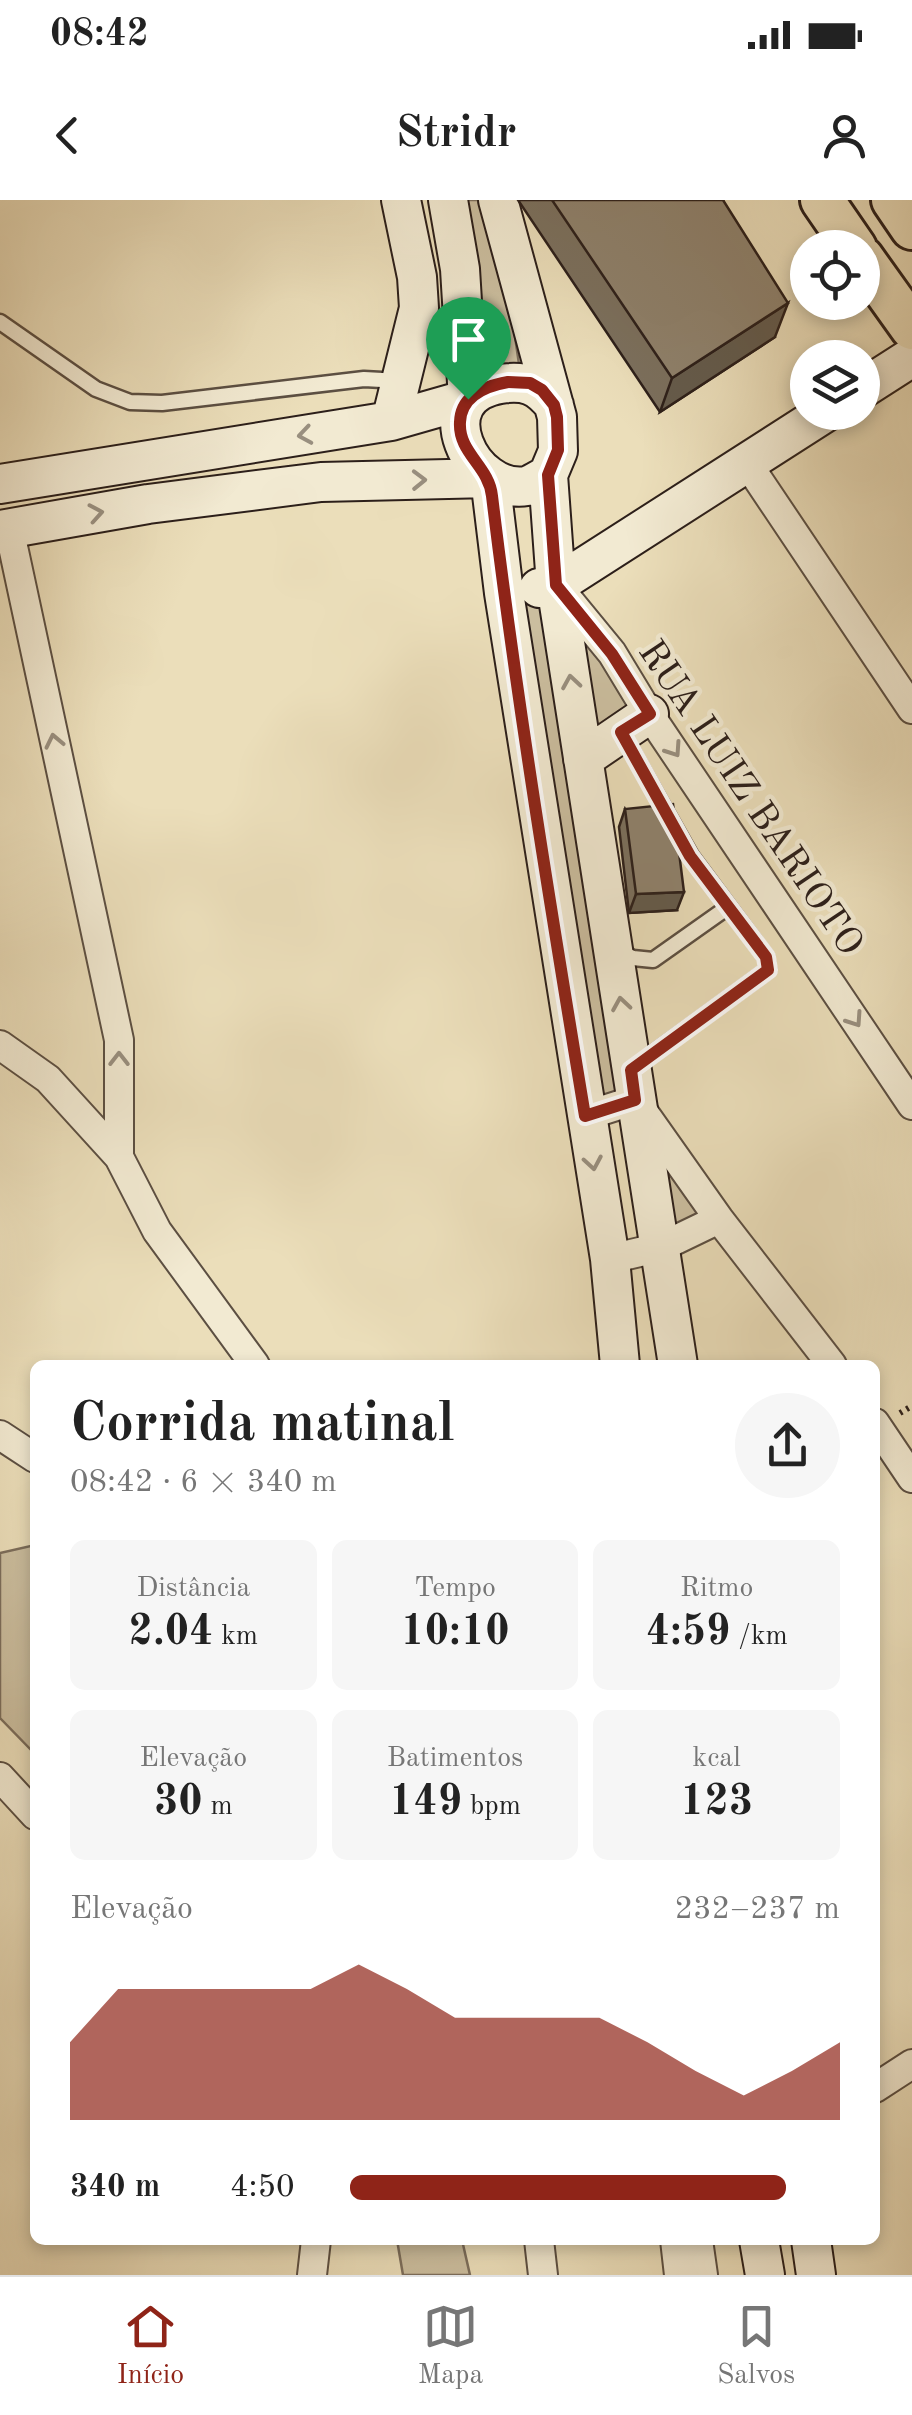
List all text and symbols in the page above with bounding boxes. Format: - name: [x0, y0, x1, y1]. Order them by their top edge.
- text: 08:42: [50, 16, 149, 54]
- icon: back: [40, 108, 95, 163]
- icon: person: [817, 108, 872, 163]
- text: Stridr: [396, 112, 516, 157]
- map controls: [790, 230, 880, 430]
- button: locate: [790, 230, 880, 320]
- pin: [426, 297, 511, 400]
- icon: arrive: [441, 312, 496, 367]
- button: layers: [790, 340, 880, 430]
- one-way arrow: [297, 424, 313, 445]
- one-way arrow: [411, 469, 427, 490]
- one-way arrow: [88, 503, 104, 524]
- street label: RUA LUIZ BARIOTO: [630, 634, 869, 963]
- one-way arrow: [562, 674, 583, 691]
- one-way arrow: [45, 733, 66, 750]
- one-way arrow: [661, 739, 680, 757]
- one-way arrow: [611, 995, 632, 1012]
- one-way arrow: [843, 1008, 861, 1027]
- one-way arrow: [108, 1051, 130, 1066]
- one-way arrow: [582, 1155, 603, 1171]
- button: share: [735, 1393, 840, 1498]
- text: Corrida matinal: [70, 1398, 455, 1453]
- text: 08:42 · 6 × 340 m: [70, 1467, 337, 1499]
- text: Distância: [136, 1575, 250, 1603]
- text: Tempo: [414, 1575, 496, 1603]
- text: Ritmo: [680, 1575, 753, 1603]
- text: 2.04: [129, 1612, 213, 1654]
- text: 10:10: [400, 1612, 510, 1654]
- text: 4:59: [646, 1612, 730, 1654]
- text: km: [213, 1623, 258, 1651]
- text: /km: [730, 1623, 788, 1651]
- text: Elevação: [140, 1745, 247, 1773]
- text: Batimentos: [387, 1745, 523, 1773]
- text: kcal: [693, 1745, 741, 1773]
- text: 30: [154, 1782, 203, 1824]
- text: 149: [389, 1782, 462, 1824]
- text: 123: [680, 1782, 753, 1824]
- text: m: [203, 1793, 233, 1821]
- text: bpm: [462, 1793, 521, 1821]
- text: Elevação: [70, 1894, 193, 1926]
- text: 232–237 m: [674, 1894, 840, 1926]
- text: 340 m: [70, 2172, 160, 2204]
- text: 4:50: [230, 2172, 295, 2204]
- tab: Início: [117, 2299, 184, 2394]
- tab: Mapa: [418, 2299, 483, 2394]
- tab: Salvos: [717, 2299, 795, 2394]

